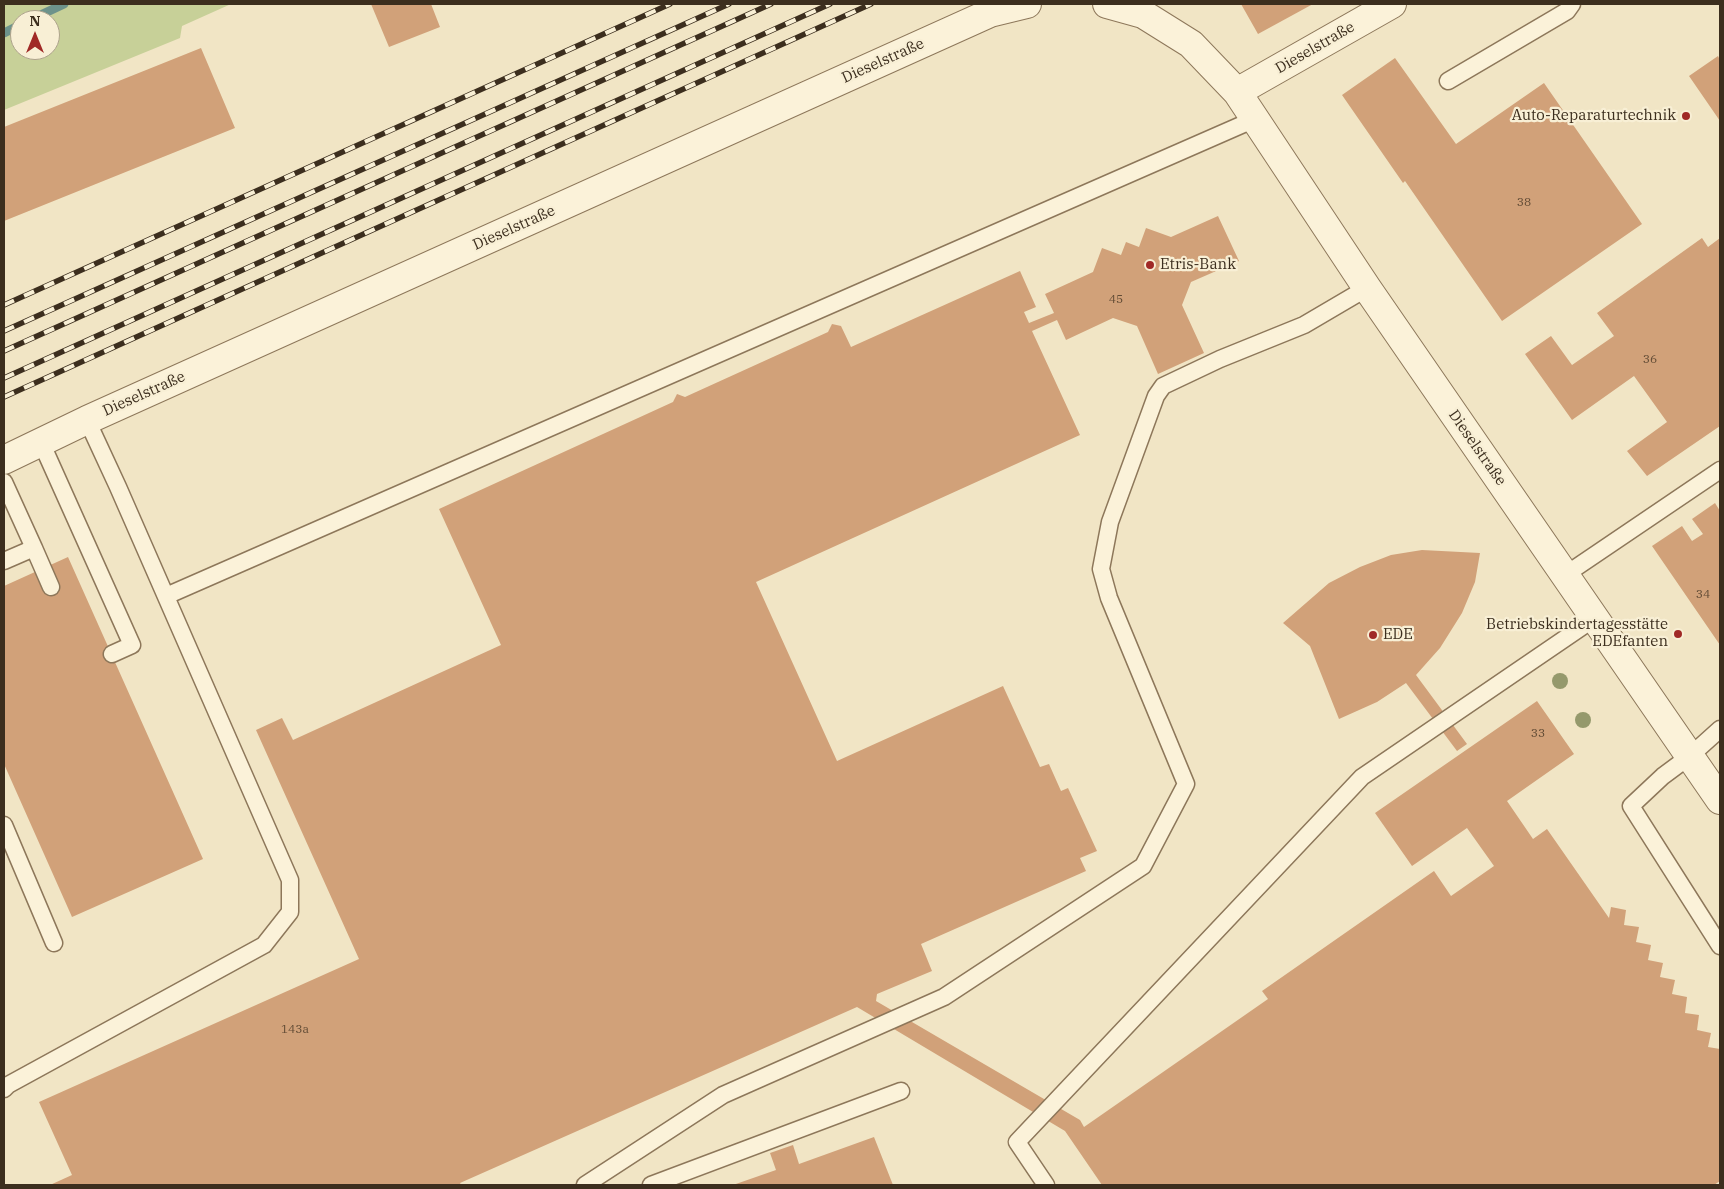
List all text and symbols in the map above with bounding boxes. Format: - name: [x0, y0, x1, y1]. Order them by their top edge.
- north arrow: [10, 10, 60, 60]
- text: N: [29, 12, 41, 30]
- street label: Dieselstraße: [1272, 18, 1358, 78]
- street label: Dieselstraße: [839, 35, 927, 87]
- place label: Auto-Reparaturtechnik: [1512, 107, 1676, 125]
- marker: Auto-Reparaturtechnik: [1680, 110, 1692, 122]
- house number: 38: [1517, 196, 1531, 210]
- street label: Dieselstraße: [470, 202, 558, 254]
- place label: Etris-Bank: [1160, 256, 1236, 274]
- marker: Etris-Bank: [1144, 259, 1156, 271]
- house number: 45: [1109, 293, 1123, 307]
- house number: 36: [1643, 353, 1657, 367]
- street label: Dieselstraße: [100, 368, 188, 420]
- street label: Dieselstraße: [1444, 407, 1510, 489]
- house number: 34: [1696, 588, 1710, 602]
- place label: Betriebskindertagesstätte EDEfanten: [1486, 616, 1668, 651]
- place label: EDE: [1383, 626, 1413, 644]
- marker: Betriebskindertagesstätte EDEfanten: [1672, 628, 1684, 640]
- marker: EDE: [1367, 629, 1379, 641]
- house number: 33: [1531, 727, 1545, 741]
- house number: 143a: [281, 1023, 309, 1037]

